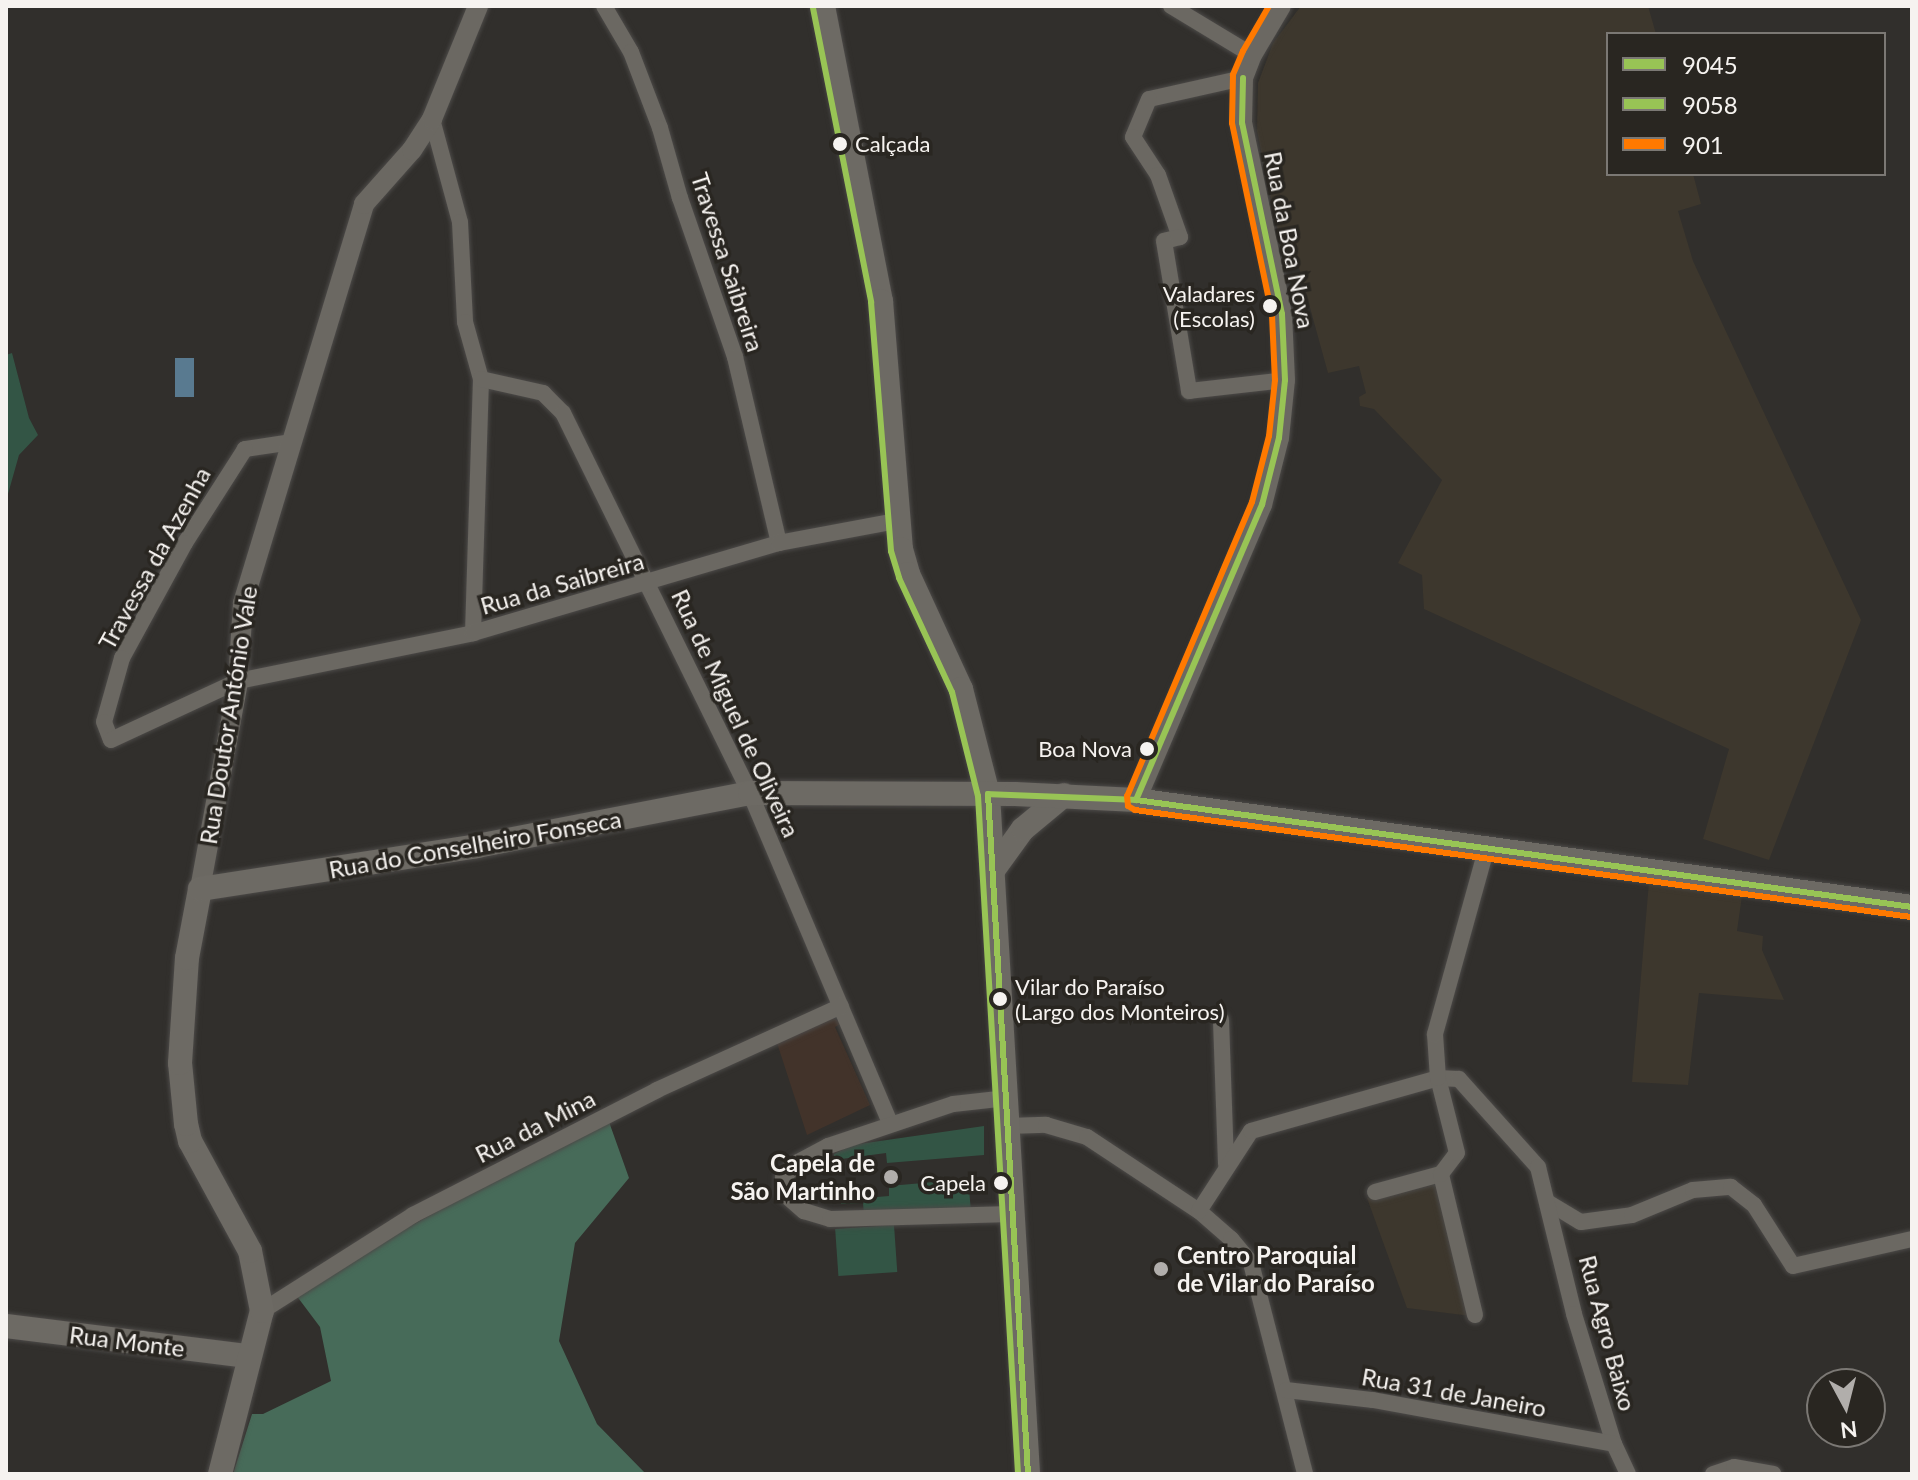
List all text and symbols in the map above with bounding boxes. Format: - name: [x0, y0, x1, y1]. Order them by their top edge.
- legend: [1606, 32, 1886, 176]
- text: 9045: [1682, 50, 1738, 79]
- text: 9058: [1682, 90, 1738, 119]
- text: 901: [1682, 130, 1724, 159]
- place label: Calçada: [855, 131, 931, 157]
- marker: Calçada: [832, 136, 848, 152]
- street label: Rua da Boa Nova: [1259, 149, 1321, 331]
- street label: Travessa Saibreira: [685, 169, 771, 355]
- place label: Valadares (Escolas): [1163, 280, 1255, 332]
- marker: Valadares (Escolas): [1262, 298, 1278, 314]
- street label: Travessa da Azenha: [92, 461, 216, 655]
- street label: Rua da Saibreira: [477, 546, 647, 620]
- street label: Rua Doutor António Vale: [193, 583, 263, 847]
- street label: Rua de Miguel de Oliveira: [666, 585, 806, 841]
- place label: Boa Nova: [1038, 736, 1132, 762]
- marker: Boa Nova: [1139, 741, 1155, 757]
- street label: Rua do Conselheiro Fonseca: [326, 804, 624, 884]
- place label: Vilar do Paraíso (Largo dos Monteiros): [1015, 973, 1225, 1024]
- marker: Vilar do Paraíso (Largo dos Monteiros): [992, 991, 1008, 1007]
- street label: Rua da Mina: [470, 1084, 600, 1168]
- place label: Capela de São Martinho: [730, 1149, 875, 1205]
- marker: Capela de São Martinho: [882, 1168, 900, 1186]
- place label: Capela: [920, 1170, 986, 1196]
- marker: Capela: [993, 1175, 1009, 1191]
- place label: Centro Paroquial de Vilar do Paraíso: [1177, 1241, 1376, 1297]
- street label: Rua Agro Baixo: [1573, 1252, 1643, 1414]
- marker: Centro Paroquial de Vilar do Paraíso: [1152, 1260, 1170, 1278]
- street label: Rua Monte: [68, 1320, 186, 1362]
- street label: Rua 31 de Janeiro: [1359, 1362, 1549, 1422]
- north arrow: [1806, 1368, 1886, 1448]
- text: N: [1839, 1416, 1859, 1445]

